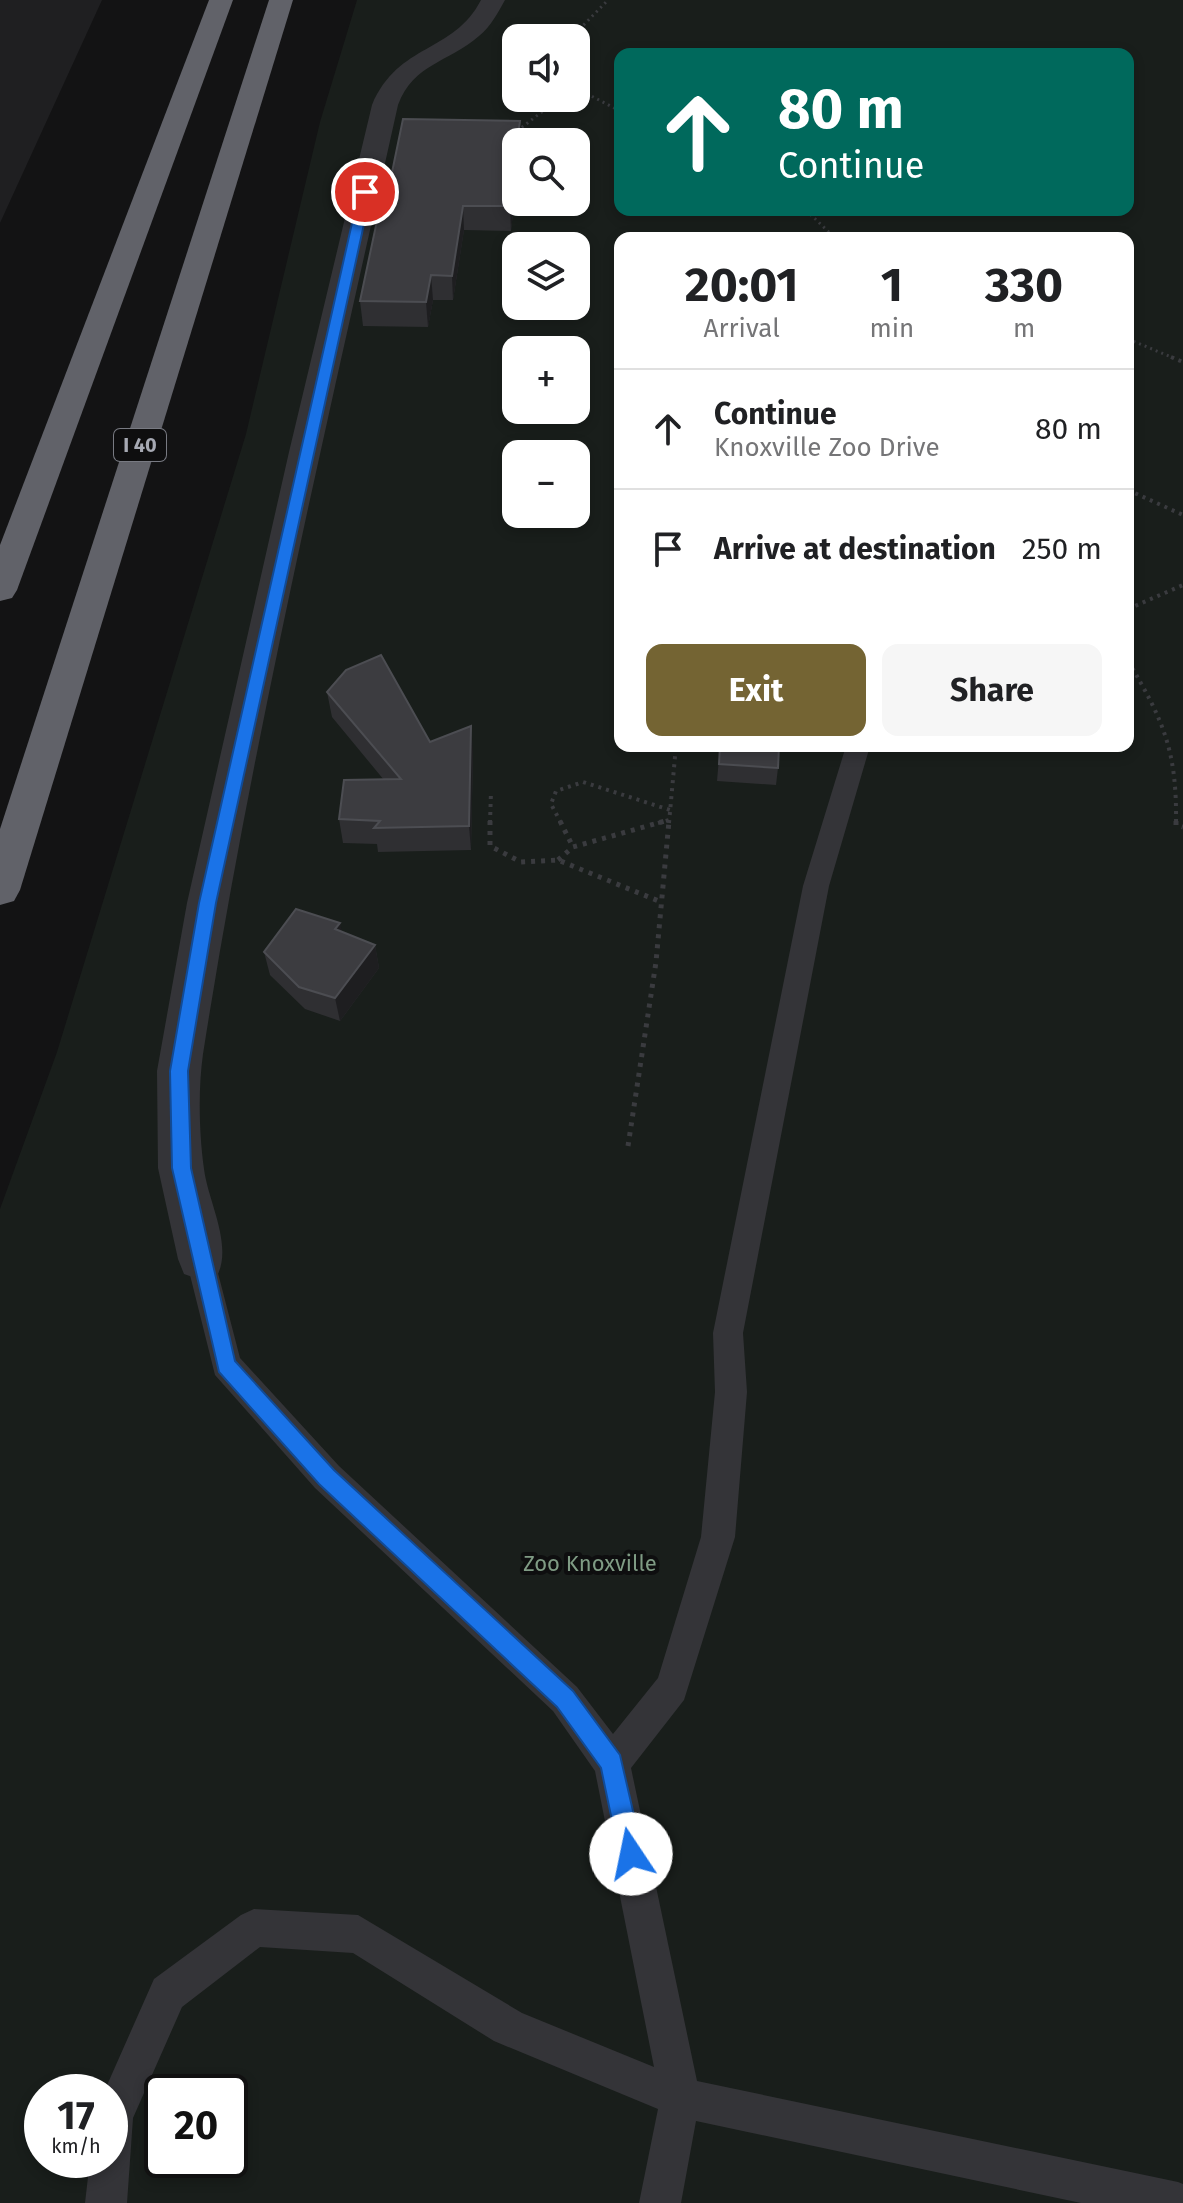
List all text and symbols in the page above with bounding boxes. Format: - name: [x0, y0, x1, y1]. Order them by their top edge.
- map controls: [502, 24, 590, 528]
- button: sound: [502, 24, 590, 112]
- text: 80 m: [778, 76, 904, 143]
- icon: ahead: [646, 80, 750, 184]
- button: search: [502, 128, 590, 216]
- text: Continue: [778, 144, 924, 188]
- pin: [331, 158, 399, 226]
- icon: arrive: [343, 170, 387, 214]
- button: layers: [502, 232, 590, 320]
- text: 20:01: [685, 256, 799, 314]
- text: 1: [881, 256, 903, 314]
- text: 330: [985, 256, 1063, 314]
- text: Arrival: [704, 313, 780, 344]
- text: min: [869, 313, 914, 344]
- text: m: [1013, 313, 1035, 344]
- button: +: [502, 336, 590, 424]
- text: Continue: [714, 396, 837, 432]
- icon: ahead: [646, 407, 690, 451]
- text: 80 m: [1035, 411, 1102, 447]
- road number: I 40: [114, 429, 166, 461]
- text: Knoxville Zoo Drive: [714, 432, 940, 463]
- button: −: [502, 440, 590, 528]
- icon: arrive: [646, 527, 690, 571]
- text: Arrive at destination: [714, 531, 996, 567]
- text: 250 m: [1022, 531, 1102, 567]
- button: Exit: [646, 644, 866, 736]
- button: Share: [882, 644, 1102, 736]
- park label: Zoo Knoxville: [523, 1550, 657, 1577]
- position arrow: [589, 1812, 673, 1896]
- speed limit sign: 20: [144, 2074, 248, 2178]
- text: 17: [57, 2092, 95, 2140]
- text: km/h: [51, 2134, 101, 2158]

